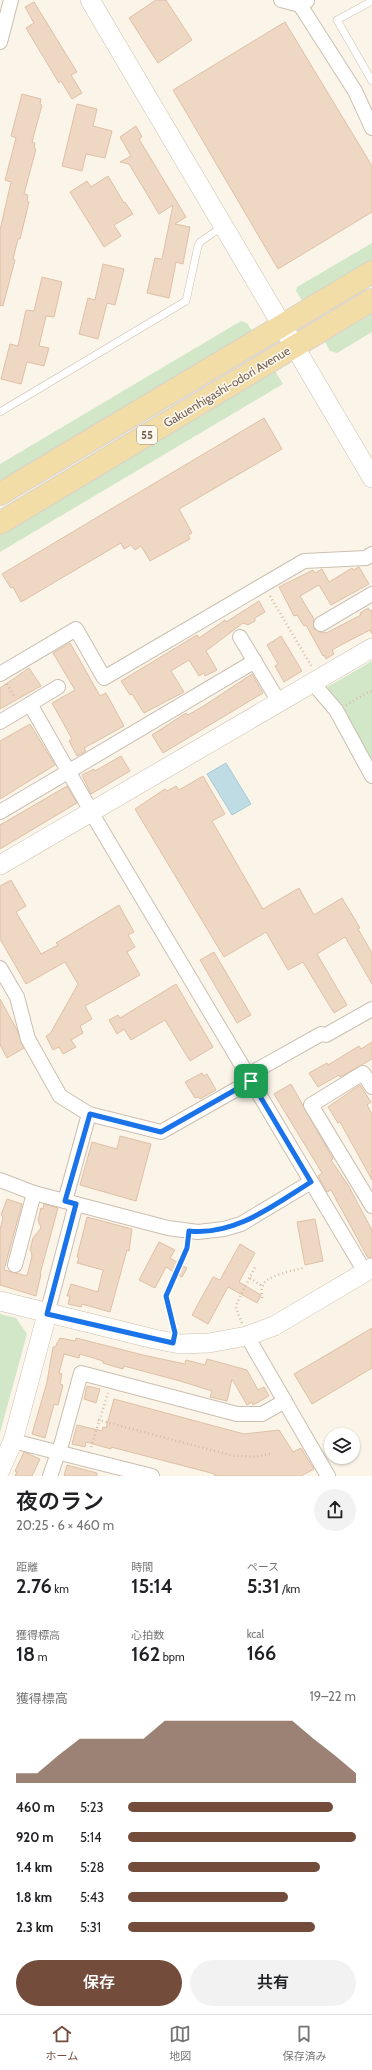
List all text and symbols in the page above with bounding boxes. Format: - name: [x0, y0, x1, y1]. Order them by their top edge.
- street label: Gakuenhigashi-odori Avenue: [161, 343, 293, 430]
- road number: 55: [137, 426, 157, 444]
- pin: [234, 1064, 268, 1098]
- icon: arrive: [240, 1070, 262, 1092]
- map controls: [324, 1428, 360, 1464]
- button: layers: [324, 1428, 360, 1464]
- text: 夜のラン: [16, 1488, 104, 1515]
- button: share: [314, 1489, 356, 1531]
- text: 20:25 · 6 × 460 m: [16, 1517, 114, 1533]
- text: 距離: [16, 1560, 38, 1574]
- text: 時間: [131, 1560, 153, 1574]
- text: ペース: [247, 1560, 279, 1574]
- text: 2.76: [16, 1574, 52, 1598]
- text: 15:14: [131, 1574, 173, 1598]
- text: 5:31: [247, 1574, 280, 1598]
- text: km: [52, 1582, 69, 1596]
- text: /km: [280, 1582, 300, 1596]
- text: kcal: [247, 1627, 264, 1641]
- text: 獲得標高: [16, 1628, 60, 1642]
- text: 心拍数: [131, 1628, 164, 1642]
- text: 166: [247, 1641, 276, 1665]
- text: 18: [16, 1642, 35, 1666]
- text: 162: [131, 1642, 160, 1666]
- text: m: [35, 1650, 47, 1664]
- text: bpm: [160, 1650, 185, 1664]
- text: 19–22 m: [310, 1688, 356, 1704]
- text: 獲得標高: [16, 1690, 68, 1706]
- text: 460 m: [16, 1799, 55, 1815]
- text: 5:23: [80, 1799, 104, 1815]
- text: 920 m: [16, 1829, 54, 1845]
- text: 5:14: [80, 1829, 102, 1845]
- text: 1.4 km: [16, 1859, 52, 1875]
- text: 5:28: [80, 1859, 104, 1875]
- text: 1.8 km: [16, 1889, 52, 1905]
- text: 5:43: [80, 1889, 104, 1905]
- text: 2.3 km: [16, 1919, 53, 1935]
- text: 5:31: [80, 1919, 101, 1935]
- button: 保存: [16, 1960, 182, 2006]
- button: 共有: [190, 1960, 356, 2006]
- tab: ホーム: [46, 2023, 78, 2063]
- tab: 地図: [169, 2023, 191, 2063]
- tab: 保存済み: [282, 2023, 326, 2063]

